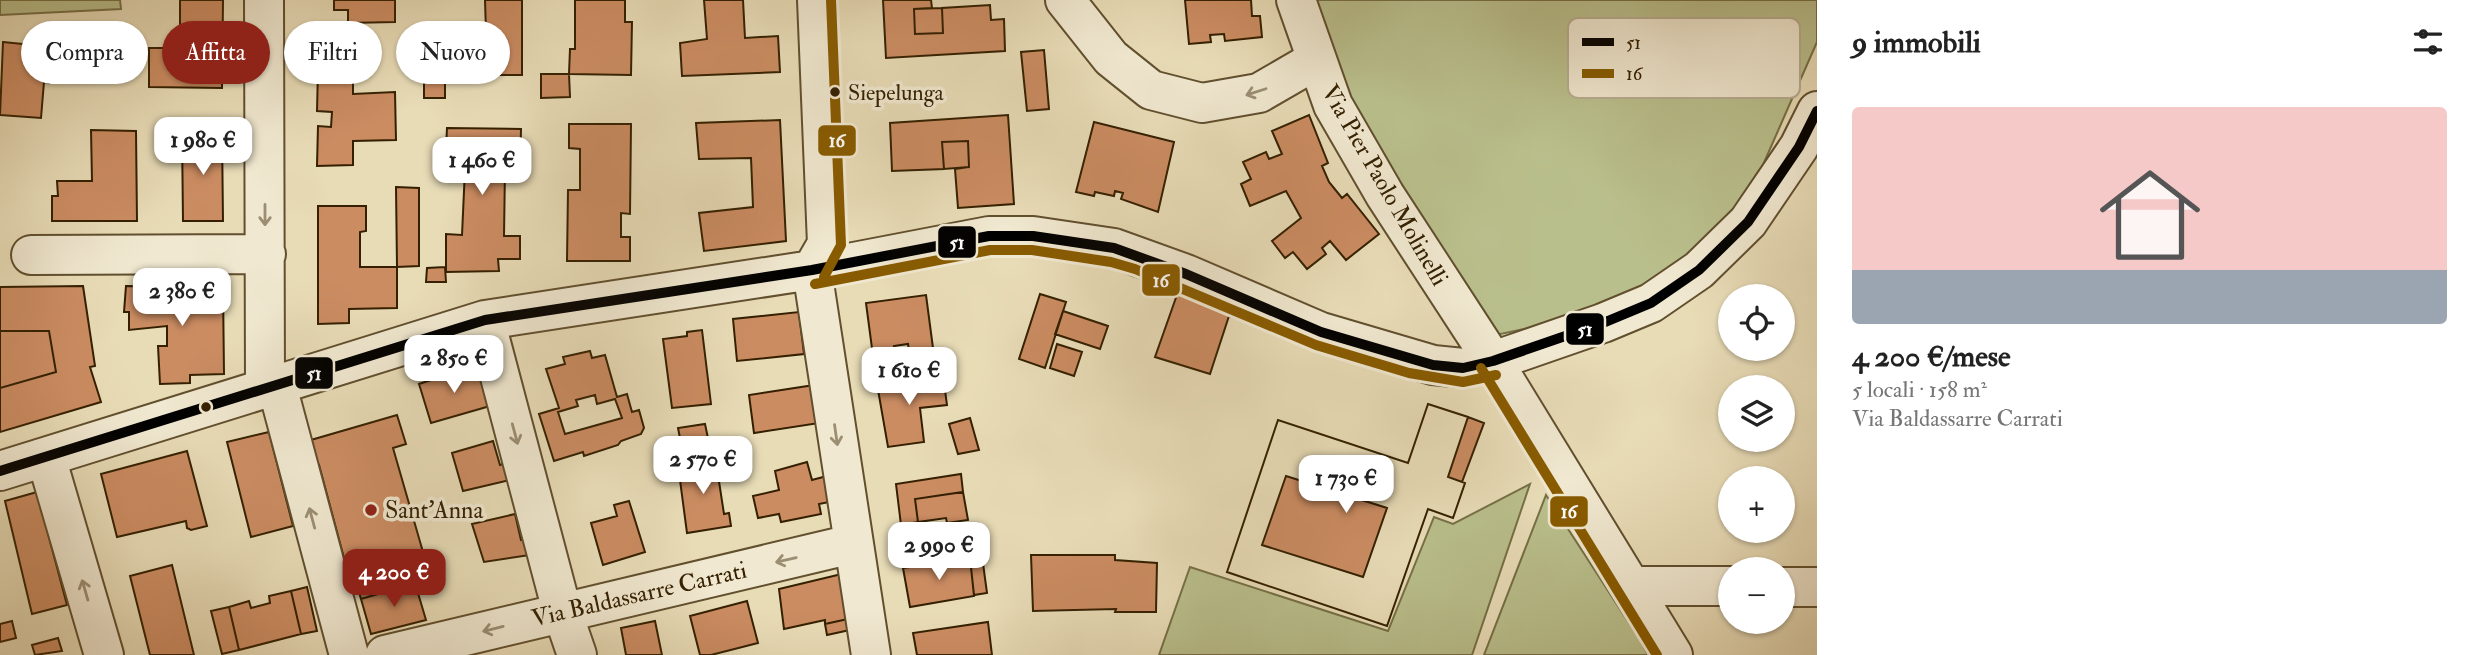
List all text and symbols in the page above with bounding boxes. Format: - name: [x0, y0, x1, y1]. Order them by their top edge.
- legend: [1568, 18, 1800, 98]
- chip: Compra: [21, 21, 148, 84]
- chip: Affitta: [162, 21, 270, 84]
- chip: Filtri: [284, 21, 382, 84]
- chip: Nuovo: [396, 21, 510, 84]
- icon: filters: [2409, 23, 2447, 61]
- text: 9 immobili: [1852, 24, 1981, 61]
- text: 51: [1626, 31, 1641, 55]
- text: 16: [1626, 62, 1644, 86]
- place label: Siepelunga: [848, 79, 945, 108]
- street label: Via Pier Paolo Molinelli: [1314, 79, 1455, 292]
- marker: Siepelunga: [828, 85, 842, 99]
- one-way arrow: [1246, 87, 1267, 99]
- pin: 1 980 €: [138, 118, 268, 177]
- line badge: 16: [817, 124, 857, 157]
- text: 1 980 €: [170, 125, 236, 154]
- text: 16: [829, 129, 847, 153]
- pin: 1 460 €: [417, 138, 547, 197]
- text: 1 460 €: [448, 145, 516, 174]
- icon: home: [2087, 152, 2213, 278]
- one-way arrow: [258, 203, 272, 226]
- line badge: 51: [937, 225, 977, 259]
- text: 51: [949, 231, 965, 255]
- line badge: 16: [1141, 263, 1181, 297]
- pin: 2 380 €: [117, 268, 247, 328]
- text: 16: [1153, 269, 1171, 293]
- text: 2 380 €: [149, 276, 215, 305]
- map controls: [1718, 284, 1795, 634]
- button: locate: [1718, 284, 1795, 361]
- line badge: 51: [1565, 312, 1605, 346]
- text: 51: [1577, 318, 1593, 342]
- pin: 2 850 €: [389, 336, 519, 395]
- text: 4 200 €/mese: [1852, 338, 2011, 375]
- text: 2 850 €: [420, 343, 488, 372]
- pin: 1 610 €: [844, 348, 974, 407]
- text: 1 610 €: [878, 355, 940, 384]
- line badge: 51: [294, 356, 334, 390]
- text: 51: [306, 362, 322, 386]
- button: layers: [1718, 375, 1795, 452]
- text: 5 locali · 158 m²: [1852, 375, 1987, 404]
- unlabelled marker: [199, 400, 213, 414]
- text: Via Baldassarre Carrati: [1852, 404, 2063, 433]
- one-way arrow: [509, 422, 522, 445]
- one-way arrow: [830, 423, 843, 446]
- pin: 2 570 €: [638, 436, 768, 496]
- text: 2 570 €: [669, 444, 737, 473]
- pin: 1 730 €: [1281, 456, 1411, 515]
- text: 1 730 €: [1315, 463, 1377, 492]
- button: +: [1718, 466, 1795, 543]
- place label: Sant'Anna: [385, 495, 484, 526]
- line badge: 16: [1549, 495, 1589, 528]
- text: 16: [1561, 500, 1579, 524]
- marker: Sant'Anna: [363, 502, 379, 518]
- one-way arrow: [305, 507, 318, 529]
- pin: 2 990 €: [874, 522, 1004, 582]
- text: 2 990 €: [904, 530, 974, 559]
- pin: 4 200 €: [329, 550, 459, 609]
- one-way arrow: [775, 553, 798, 567]
- street label: Via Baldassarre Carrati: [528, 555, 750, 634]
- text: 4 200 €: [359, 557, 429, 586]
- button: −: [1718, 557, 1795, 634]
- one-way arrow: [77, 579, 90, 601]
- one-way arrow: [482, 623, 505, 636]

